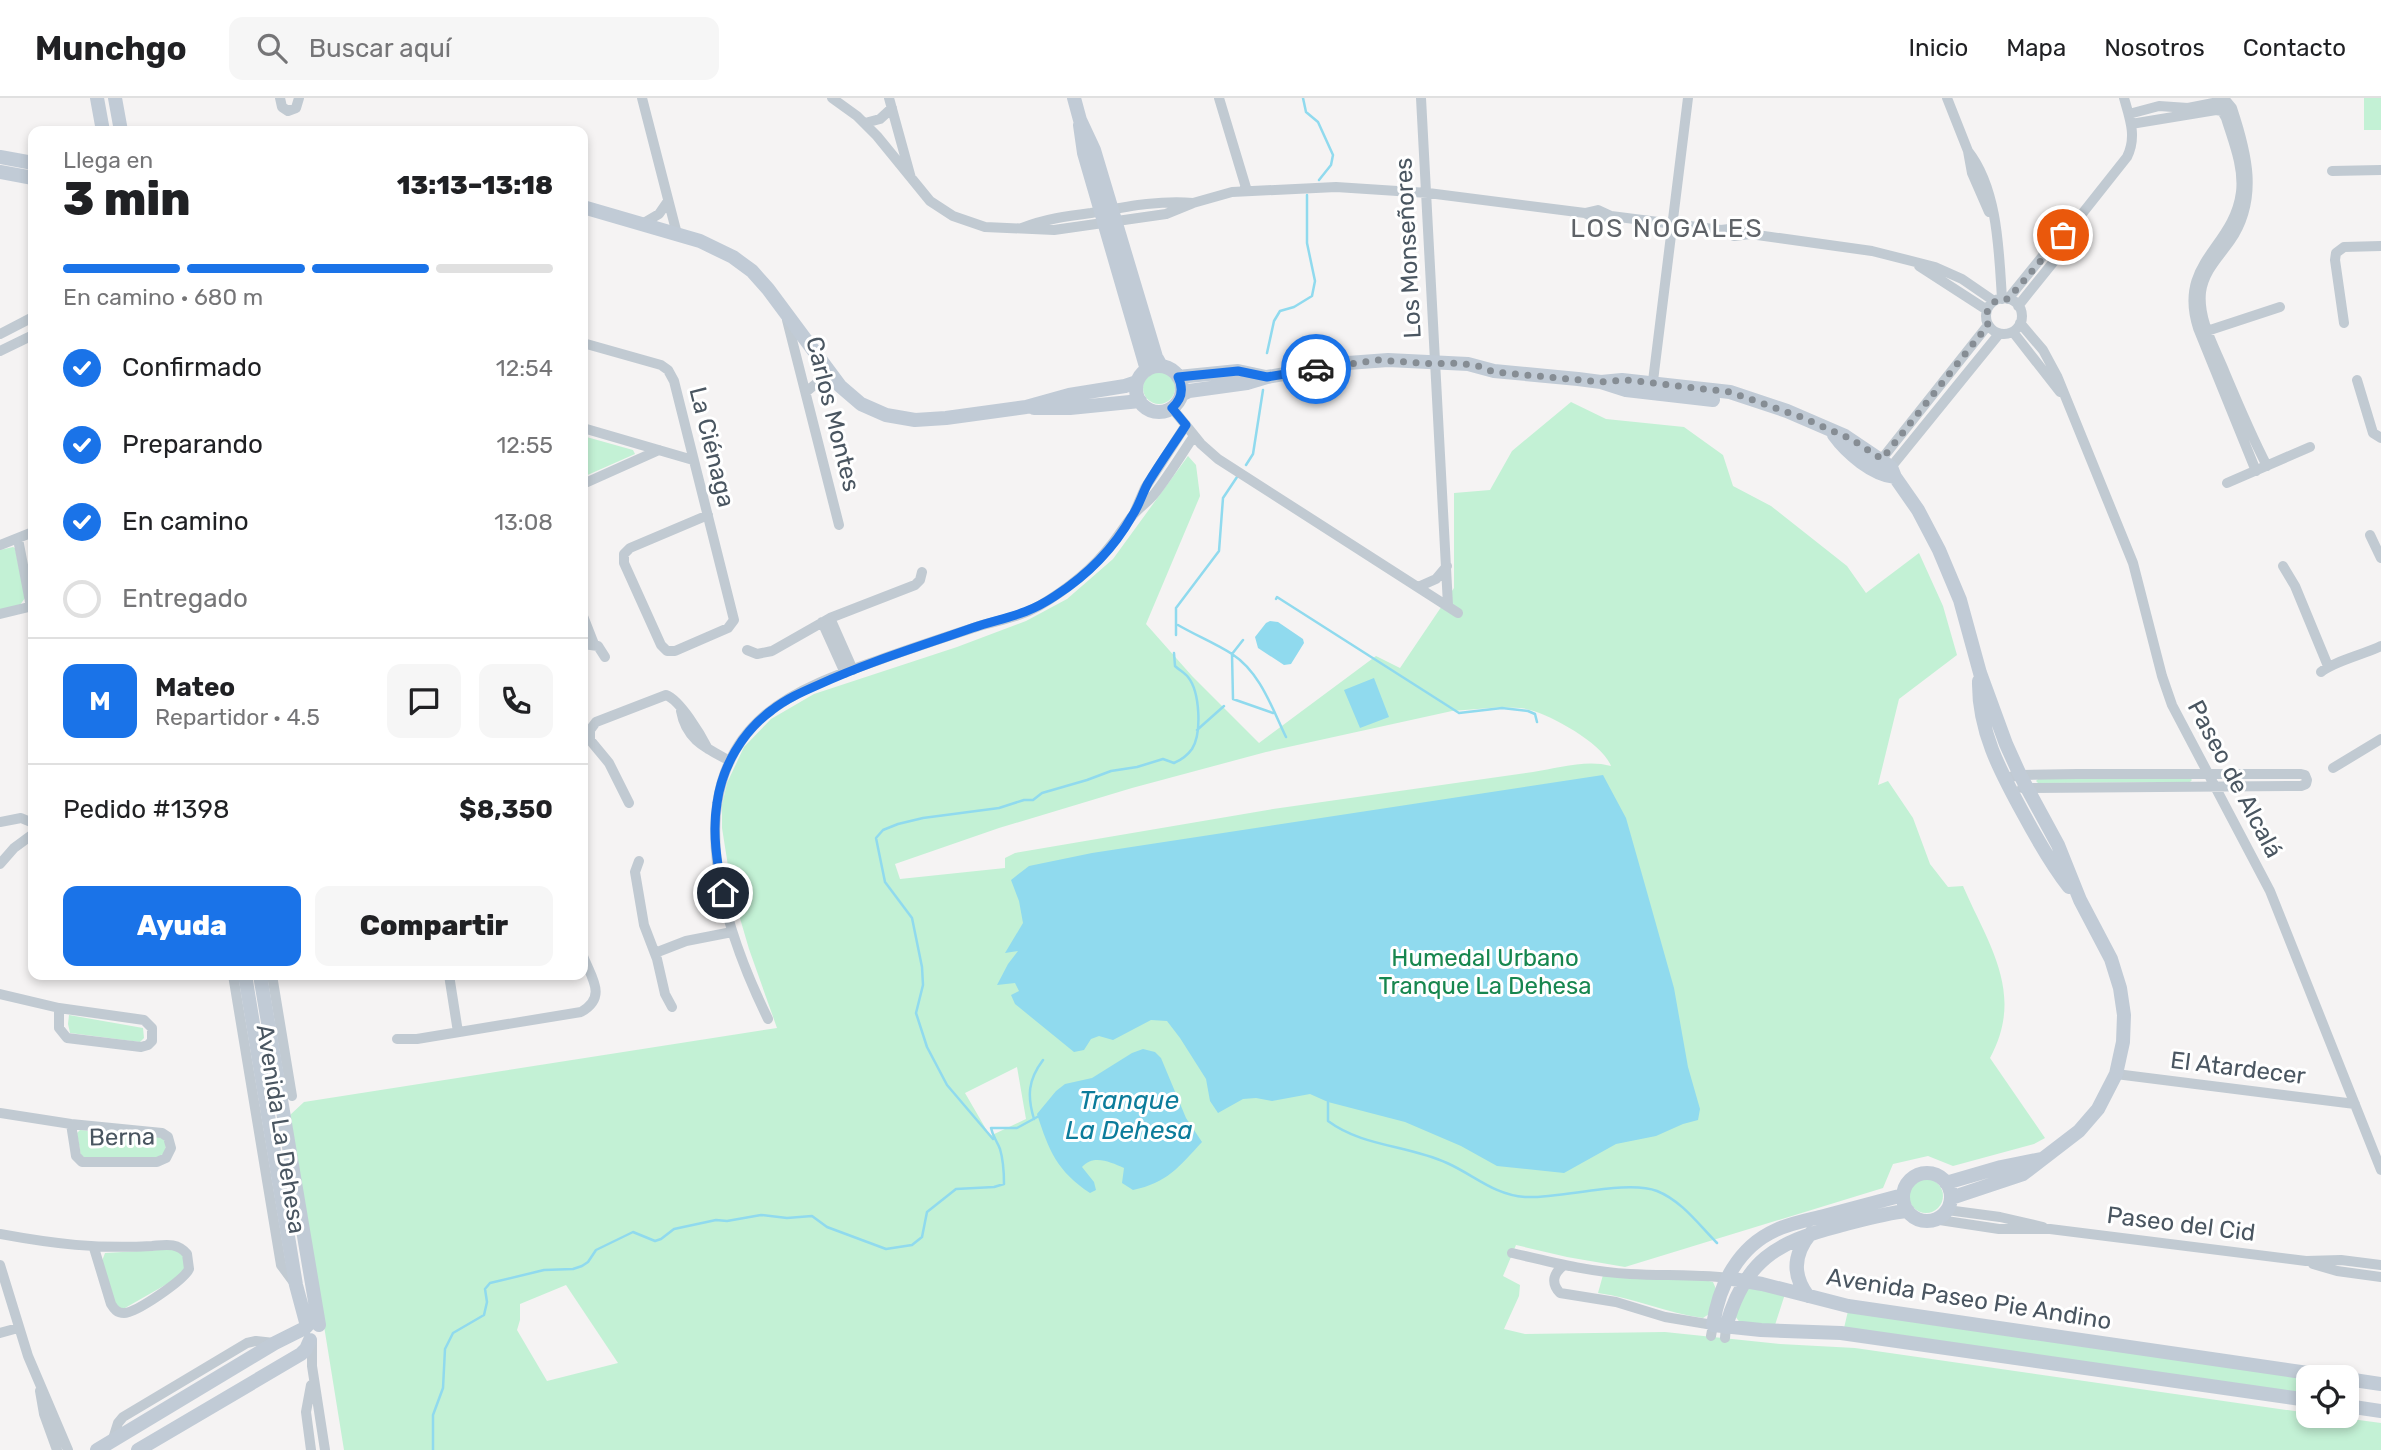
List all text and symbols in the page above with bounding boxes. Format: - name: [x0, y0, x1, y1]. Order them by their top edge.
- search box: [229, 17, 719, 80]
- text: Munchgo: [35, 29, 187, 68]
- icon: search: [253, 29, 291, 67]
- text: Buscar aquí: [309, 33, 451, 64]
- text: Inicio: [1909, 34, 1968, 62]
- text: Mapa: [2006, 34, 2066, 62]
- text: Nosotros: [2104, 34, 2205, 62]
- text: Contacto: [2243, 34, 2346, 62]
- text: Llega en: [63, 146, 153, 174]
- street label: Los Monseñores: [1389, 157, 1427, 339]
- text: 13:13–13:18: [397, 170, 553, 201]
- text: 3 min: [63, 172, 191, 227]
- pin: [2033, 205, 2093, 265]
- district label: LOS NOGALES: [1570, 213, 1764, 244]
- icon: bag: [2044, 216, 2082, 254]
- text: En camino · 680 m: [63, 283, 263, 311]
- street label: Carlos Montes: [800, 334, 866, 494]
- courier: [1281, 334, 1351, 404]
- icon: check: [63, 349, 101, 387]
- icon: car: [1297, 350, 1335, 388]
- text: Confirmado: [122, 352, 262, 383]
- text: 12:54: [496, 354, 553, 382]
- street label: La Ciénaga: [684, 384, 740, 510]
- icon: check: [63, 426, 101, 464]
- text: Preparando: [122, 429, 263, 460]
- text: 12:55: [496, 431, 553, 459]
- icon: check: [63, 503, 101, 541]
- text: En camino: [122, 506, 249, 537]
- text: 13:08: [494, 508, 553, 536]
- text: Entregado: [122, 583, 248, 614]
- button: chat: [387, 664, 461, 738]
- button: phone: [479, 664, 553, 738]
- text: Mateo: [155, 672, 235, 703]
- text: M: [89, 686, 111, 717]
- street label: Paseo de Alcalá: [2182, 696, 2288, 862]
- text: Repartidor · 4.5: [155, 703, 320, 731]
- text: Pedido #1398: [63, 794, 229, 825]
- text: $8,350: [459, 794, 553, 825]
- pin: [693, 863, 753, 923]
- icon: home: [704, 874, 742, 912]
- button: Ayuda: [63, 886, 301, 966]
- button: Compartir: [315, 886, 553, 966]
- park label: Humedal Urbano Tranque La Dehesa: [1379, 944, 1591, 1000]
- street label: Avenida La Dehesa: [251, 1022, 311, 1236]
- street label: El Atardecer: [2169, 1046, 2307, 1090]
- water label: Tranque La Dehesa: [1065, 1085, 1193, 1146]
- street label: Berna: [89, 1122, 155, 1152]
- street label: Paseo del Cid: [2105, 1201, 2257, 1247]
- street label: Avenida Paseo Pie Andino: [1825, 1263, 2113, 1335]
- map controls: [2296, 1365, 2359, 1428]
- button: locate: [2296, 1365, 2359, 1428]

